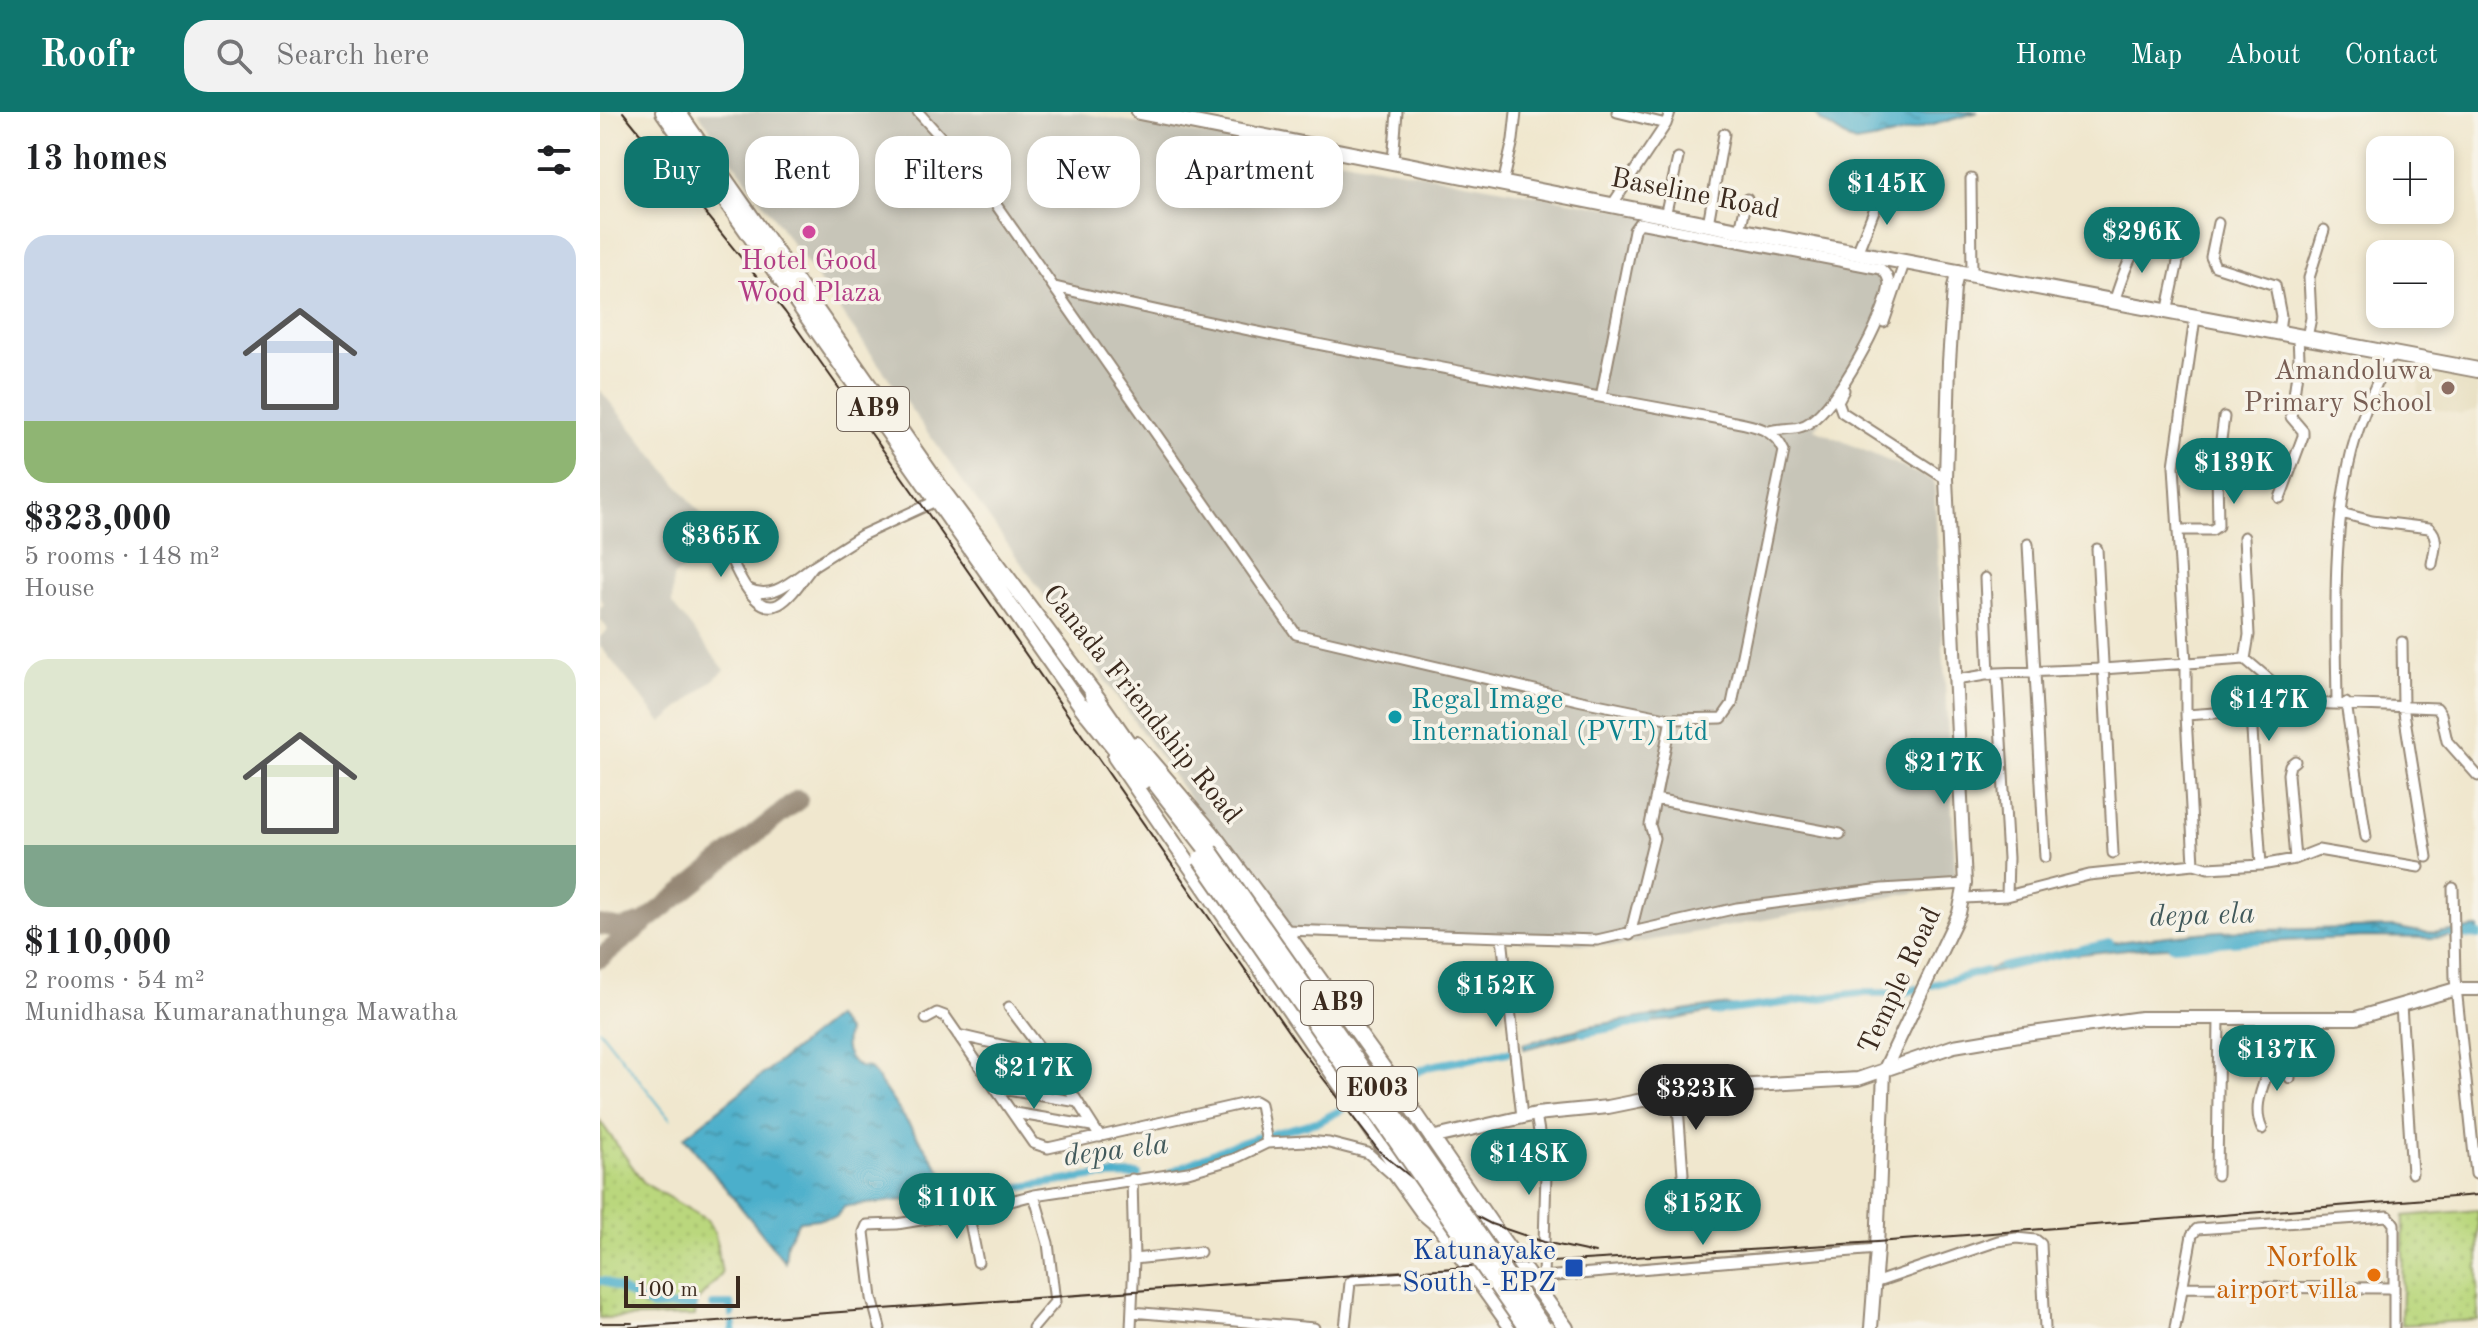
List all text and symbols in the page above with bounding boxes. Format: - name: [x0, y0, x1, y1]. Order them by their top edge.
- search box: [184, 20, 744, 92]
- icon: search: [212, 34, 256, 78]
- text: Roofr: [40, 37, 136, 75]
- text: Search here: [276, 41, 429, 71]
- text: Home: [2015, 42, 2086, 70]
- text: Map: [2130, 42, 2182, 70]
- text: About: [2226, 42, 2301, 70]
- text: Contact: [2345, 42, 2438, 70]
- chip: Buy: [624, 136, 729, 208]
- chip: Rent: [745, 136, 859, 208]
- chip: Filters: [875, 136, 1011, 208]
- chip: New: [1027, 136, 1140, 208]
- chip: Apartment: [1156, 136, 1343, 208]
- map controls: [2366, 136, 2454, 328]
- button: +: [2366, 136, 2454, 224]
- icon: filters: [532, 138, 576, 182]
- text: 13 homes: [24, 143, 167, 177]
- pin: $145K: [1831, 159, 1943, 227]
- street label: Baseline Road: [1608, 165, 1782, 225]
- text: $145K: [1847, 172, 1927, 198]
- pin: $296K: [2086, 207, 2198, 275]
- text: $296K: [2102, 220, 2182, 246]
- marker: Hotel Good Wood Plaza: [800, 223, 818, 241]
- button: −: [2366, 240, 2454, 328]
- place label: Hotel Good Wood Plaza: [737, 248, 881, 308]
- icon: home: [228, 287, 372, 431]
- place label: Amandoluwa Primary School: [2244, 358, 2432, 418]
- marker: Amandoluwa Primary School: [2439, 379, 2457, 397]
- road number: AB9: [837, 387, 909, 431]
- pin: $139K: [2178, 438, 2290, 506]
- text: $139K: [2194, 451, 2274, 477]
- text: $323,000: [24, 503, 172, 537]
- pin: $365K: [665, 511, 777, 579]
- text: $365K: [681, 524, 761, 550]
- text: 5 rooms · 148 m²: [24, 544, 220, 570]
- text: House: [24, 576, 95, 602]
- street label: Canada Friendship Road: [1036, 580, 1246, 830]
- pin: $147K: [2213, 675, 2325, 743]
- place label: Regal Image International (PVT) Ltd: [1411, 687, 1708, 747]
- text: $147K: [2229, 688, 2309, 714]
- marker: Regal Image International (PVT) Ltd: [1386, 708, 1404, 726]
- icon: home: [228, 711, 372, 855]
- pin: $217K: [1888, 738, 2000, 806]
- text: $217K: [1904, 751, 1984, 777]
- water label: depa ela: [2149, 899, 2255, 933]
- street label: Temple Road: [1855, 903, 1947, 1059]
- text: $110,000: [24, 927, 172, 961]
- pin: $152K: [1440, 961, 1552, 1029]
- text: 2 rooms · 54 m²: [24, 968, 205, 994]
- text: $152K: [1456, 974, 1536, 1000]
- road number: AB9: [1301, 981, 1373, 1025]
- text: Munidhasa Kumaranathunga Mawatha: [24, 1000, 458, 1026]
- pin: $137K: [2221, 1025, 2333, 1093]
- text: $137K: [2237, 1038, 2317, 1064]
- pin: $217K: [978, 1043, 1090, 1111]
- text: $217K: [994, 1056, 1074, 1082]
- pin: $323K: [1640, 1064, 1752, 1132]
- road number: E003: [1337, 1067, 1417, 1111]
- text: $323K: [1656, 1077, 1736, 1103]
- pin: $148K: [1473, 1129, 1585, 1197]
- water label: depa ela: [1062, 1130, 1170, 1172]
- text: $148K: [1489, 1142, 1569, 1168]
- pin: $110K: [901, 1173, 1013, 1241]
- pin: $152K: [1647, 1179, 1759, 1247]
- text: $110K: [917, 1186, 997, 1212]
- text: $152K: [1663, 1192, 1743, 1218]
- place label: Katunayake South - EPZ: [1402, 1238, 1556, 1298]
- place label: Norfolk airport villa: [2216, 1245, 2358, 1305]
- marker: Katunayake South - EPZ: [1563, 1257, 1585, 1279]
- marker: Norfolk airport villa: [2365, 1266, 2383, 1284]
- scale bar: [624, 1272, 740, 1308]
- text: 100 m: [636, 1279, 698, 1301]

